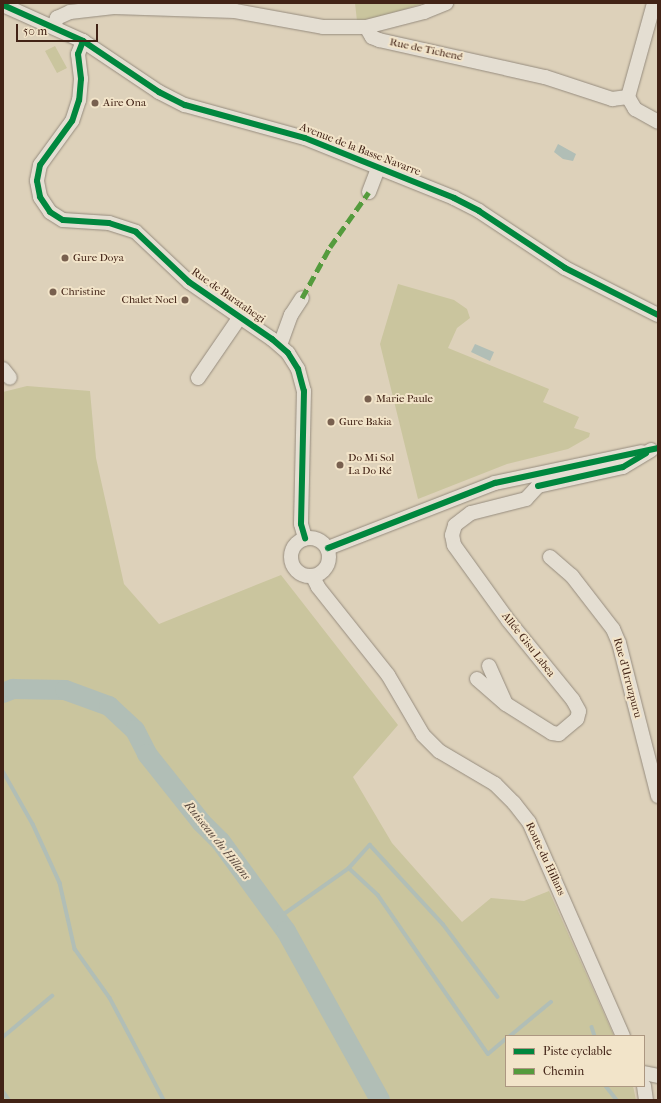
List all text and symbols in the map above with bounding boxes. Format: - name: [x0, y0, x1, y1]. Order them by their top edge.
- scale bar: [18, 16, 100, 42]
- text: 50 m: [23, 24, 47, 38]
- street label: Rue de Tichené: [388, 36, 464, 64]
- place label: Aire Ona: [103, 96, 146, 110]
- marker: Aire Ona: [90, 98, 100, 108]
- street label: Avenue de la Basse Navarre: [298, 121, 422, 179]
- place label: Gure Doya: [73, 251, 124, 265]
- marker: Gure Doya: [60, 253, 70, 263]
- street label: Rue de Baratahegi: [188, 266, 268, 326]
- place label: Christine: [61, 285, 106, 299]
- marker: Christine: [48, 287, 58, 297]
- place label: Chalet Noel: [121, 293, 177, 307]
- marker: Chalet Noel: [180, 295, 190, 305]
- place label: Marie Paule: [376, 392, 433, 406]
- marker: Marie Paule: [363, 394, 373, 404]
- place label: Gure Bakia: [339, 415, 392, 429]
- marker: Gure Bakia: [326, 417, 336, 427]
- place label: Do Mi Sol La Do Ré: [348, 452, 394, 478]
- marker: Do Mi Sol La Do Ré: [335, 460, 345, 470]
- street label: Allée Gisu Labea: [499, 610, 557, 680]
- street label: Rue d'Urruzpuru: [610, 637, 644, 719]
- water label: Ruisseau du Hillans: [181, 799, 253, 883]
- street label: Route du Hillans: [522, 820, 568, 898]
- legend: [505, 1035, 645, 1087]
- text: Piste cyclable: [543, 1044, 612, 1058]
- text: Chemin: [543, 1064, 584, 1078]

